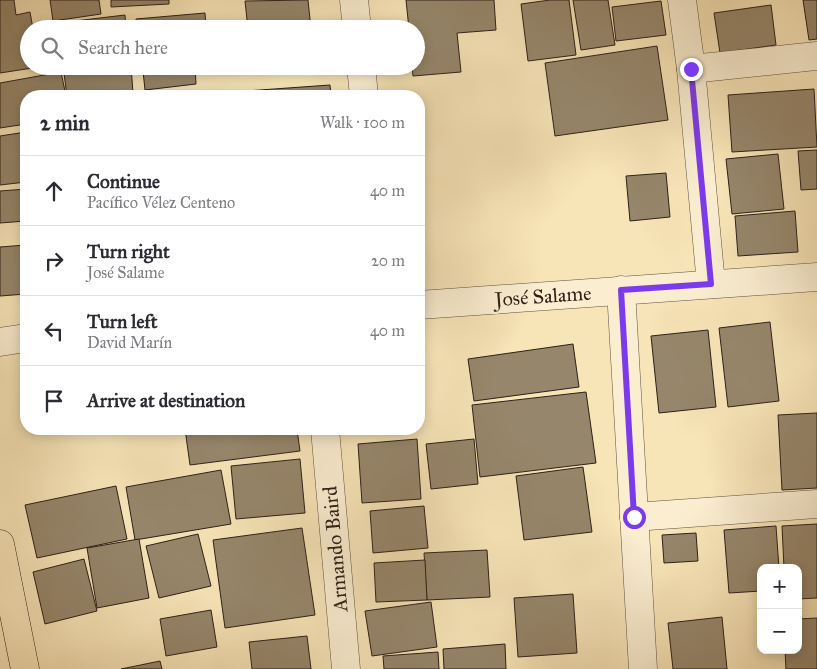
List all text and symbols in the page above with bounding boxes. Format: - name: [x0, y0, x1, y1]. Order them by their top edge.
- search box: [20, 20, 425, 75]
- icon: search: [38, 34, 66, 62]
- text: Search here: [78, 36, 168, 59]
- route end: [680, 58, 703, 81]
- text: 2 min: [40, 110, 90, 136]
- text: Walk · 100 m: [320, 113, 405, 132]
- text: Continue: [87, 170, 160, 193]
- icon: ahead: [40, 177, 68, 205]
- text: 40 m: [370, 181, 405, 200]
- text: Pacífico Vélez Centeno: [87, 193, 235, 212]
- text: Turn right: [87, 240, 170, 263]
- icon: right: [40, 247, 68, 275]
- text: 20 m: [371, 251, 405, 270]
- text: José Salame: [87, 263, 164, 282]
- street label: José Salame: [492, 281, 592, 312]
- text: Turn left: [87, 310, 157, 333]
- icon: left: [40, 317, 68, 345]
- text: 40 m: [370, 321, 405, 340]
- text: David Marín: [87, 333, 172, 352]
- icon: arrive: [40, 387, 68, 415]
- text: Arrive at destination: [87, 389, 245, 412]
- street label: Armando Baird: [318, 485, 353, 614]
- route start: [623, 506, 646, 529]
- map controls: [757, 564, 802, 654]
- button: +: [757, 564, 802, 609]
- button: −: [757, 609, 802, 654]

